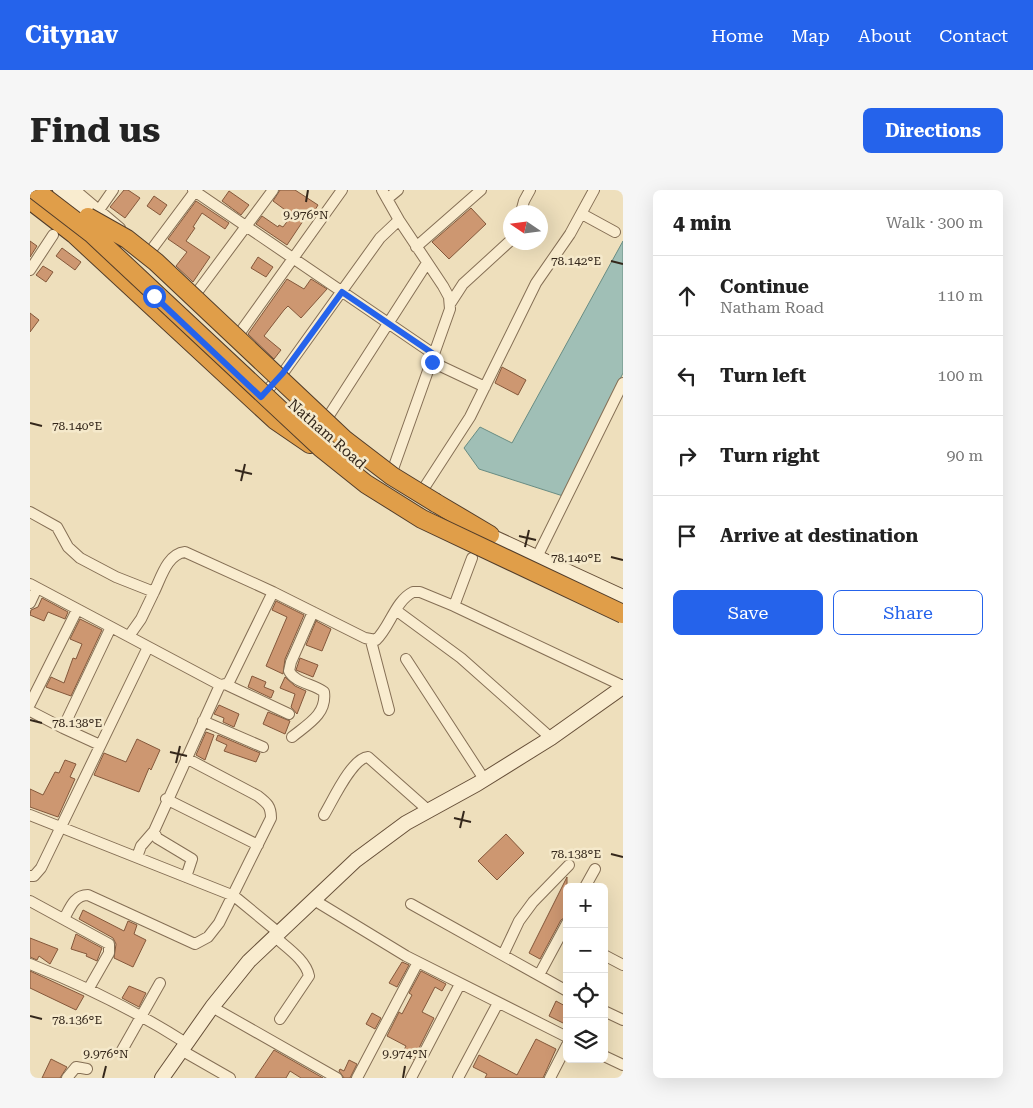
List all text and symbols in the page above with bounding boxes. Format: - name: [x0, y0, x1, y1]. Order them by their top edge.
- text: Citynav: [25, 21, 118, 49]
- text: Home: [711, 25, 763, 46]
- text: Map: [791, 25, 830, 46]
- text: About: [858, 25, 911, 46]
- text: Contact: [939, 25, 1008, 46]
- button: Directions: [863, 108, 1003, 153]
- text: Find us: [30, 110, 160, 151]
- north arrow: [503, 205, 548, 250]
- text: 9.976°N: [283, 208, 329, 222]
- text: 4 min: [673, 211, 731, 235]
- text: Walk · 300 m: [886, 213, 983, 232]
- text: 78.142°E: [551, 254, 601, 268]
- text: Continue: [720, 275, 809, 298]
- icon: ahead: [673, 282, 701, 310]
- route start: [143, 285, 166, 308]
- text: 110 m: [937, 286, 983, 305]
- text: Natham Road: [720, 298, 824, 317]
- route end: [421, 351, 444, 374]
- icon: left: [673, 362, 701, 390]
- text: Turn left: [720, 364, 806, 387]
- text: 100 m: [937, 366, 983, 385]
- street label: Natham Road: [284, 395, 370, 473]
- text: 78.140°E: [52, 419, 102, 433]
- icon: right: [673, 442, 701, 470]
- text: Turn right: [720, 444, 820, 467]
- text: 90 m: [946, 446, 983, 465]
- icon: arrive: [673, 522, 701, 550]
- text: Arrive at destination: [720, 524, 918, 547]
- text: 78.140°E: [551, 551, 601, 565]
- button: Save: [673, 590, 823, 635]
- button: Share: [833, 590, 983, 635]
- text: 78.138°E: [52, 716, 102, 730]
- text: 78.138°E: [551, 847, 601, 861]
- map controls: [563, 883, 608, 1063]
- button: +: [563, 883, 608, 928]
- button: −: [563, 928, 608, 973]
- button: locate: [563, 973, 608, 1018]
- text: 78.136°E: [52, 1013, 102, 1027]
- button: layers: [563, 1018, 608, 1063]
- text: 9.976°N: [83, 1047, 129, 1061]
- text: 9.974°N: [382, 1047, 428, 1061]

